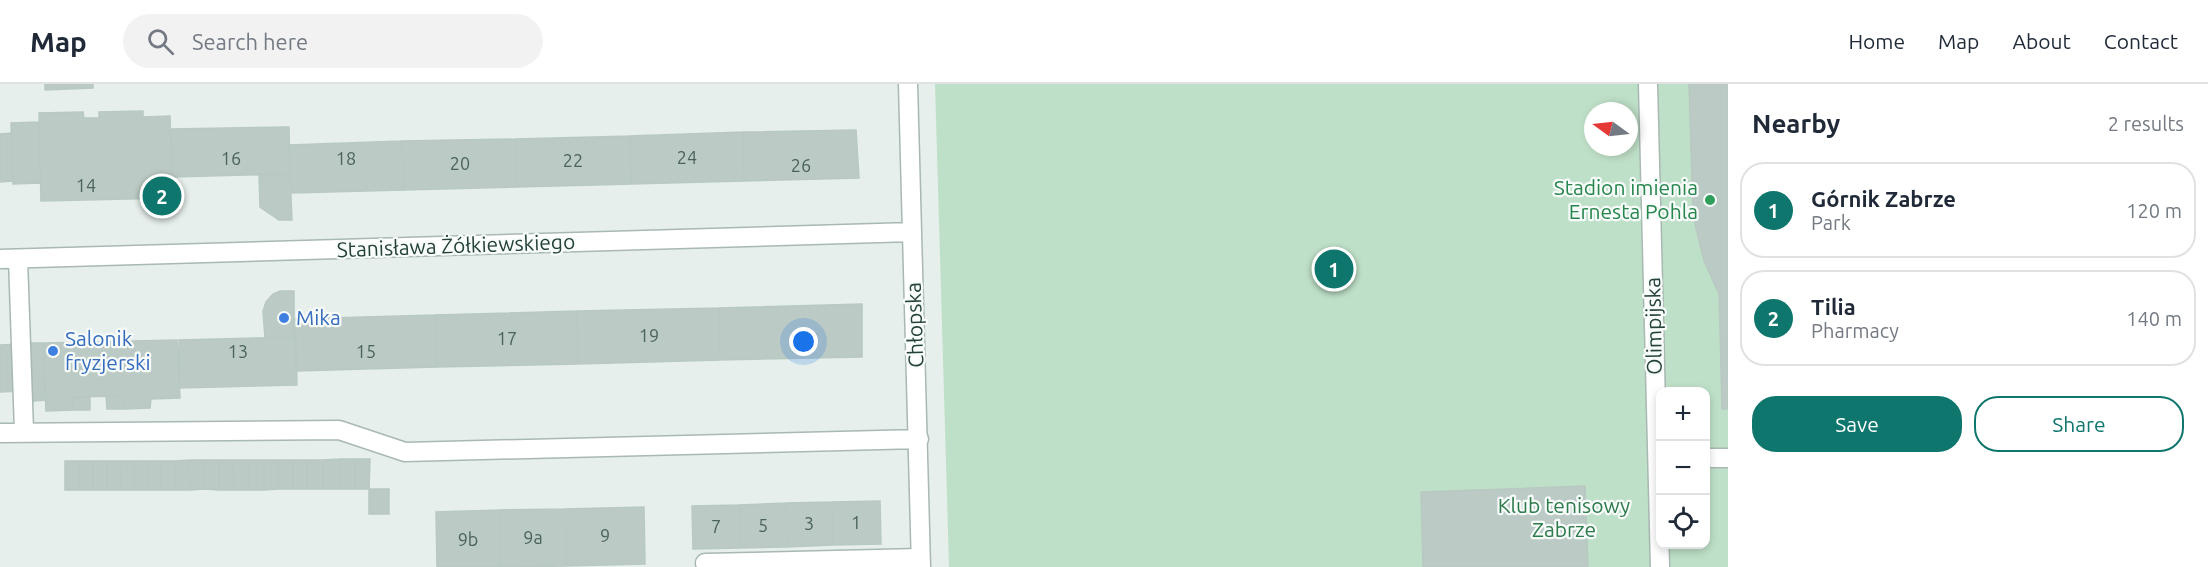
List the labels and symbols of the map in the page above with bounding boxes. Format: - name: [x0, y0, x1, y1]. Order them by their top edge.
- north arrow: [1584, 102, 1638, 156]
- house number: 24: [677, 147, 697, 167]
- house number: 16: [221, 148, 241, 168]
- house number: 18: [336, 148, 356, 168]
- house number: 22: [563, 150, 583, 170]
- house number: 20: [450, 153, 470, 173]
- house number: 26: [791, 155, 811, 175]
- pin: 2: [142, 174, 182, 218]
- house number: 14: [76, 175, 96, 195]
- place label: Stadion imienia Ernesta Pohla: [1554, 175, 1698, 223]
- marker: Stadion imienia Ernesta Pohla: [1703, 193, 1717, 207]
- street label: Stanisława Żółkiewskiego: [336, 229, 576, 261]
- pin: 1: [1314, 246, 1354, 291]
- street label: Olimpijska: [1640, 277, 1666, 375]
- street label: Chłopska: [901, 282, 927, 368]
- place label: Mika: [296, 305, 341, 329]
- marker: Mika: [277, 311, 291, 325]
- house number: 19: [639, 325, 659, 345]
- place label: Salonik fryzjerski: [65, 326, 151, 374]
- your location: [789, 327, 818, 356]
- house number: 17: [497, 328, 517, 348]
- house number: 13: [228, 341, 248, 361]
- house number: 15: [356, 341, 376, 361]
- marker: Salonik fryzjerski: [46, 344, 60, 358]
- park label: Klub tenisowy Zabrze: [1498, 493, 1630, 541]
- house number: 1: [851, 512, 861, 532]
- house number: 3: [804, 513, 814, 533]
- house number: 5: [758, 515, 768, 535]
- house number: 7: [711, 516, 721, 536]
- house number: 9: [600, 525, 610, 545]
- house number: 9a: [523, 527, 543, 547]
- house number: 9b: [458, 529, 478, 549]

